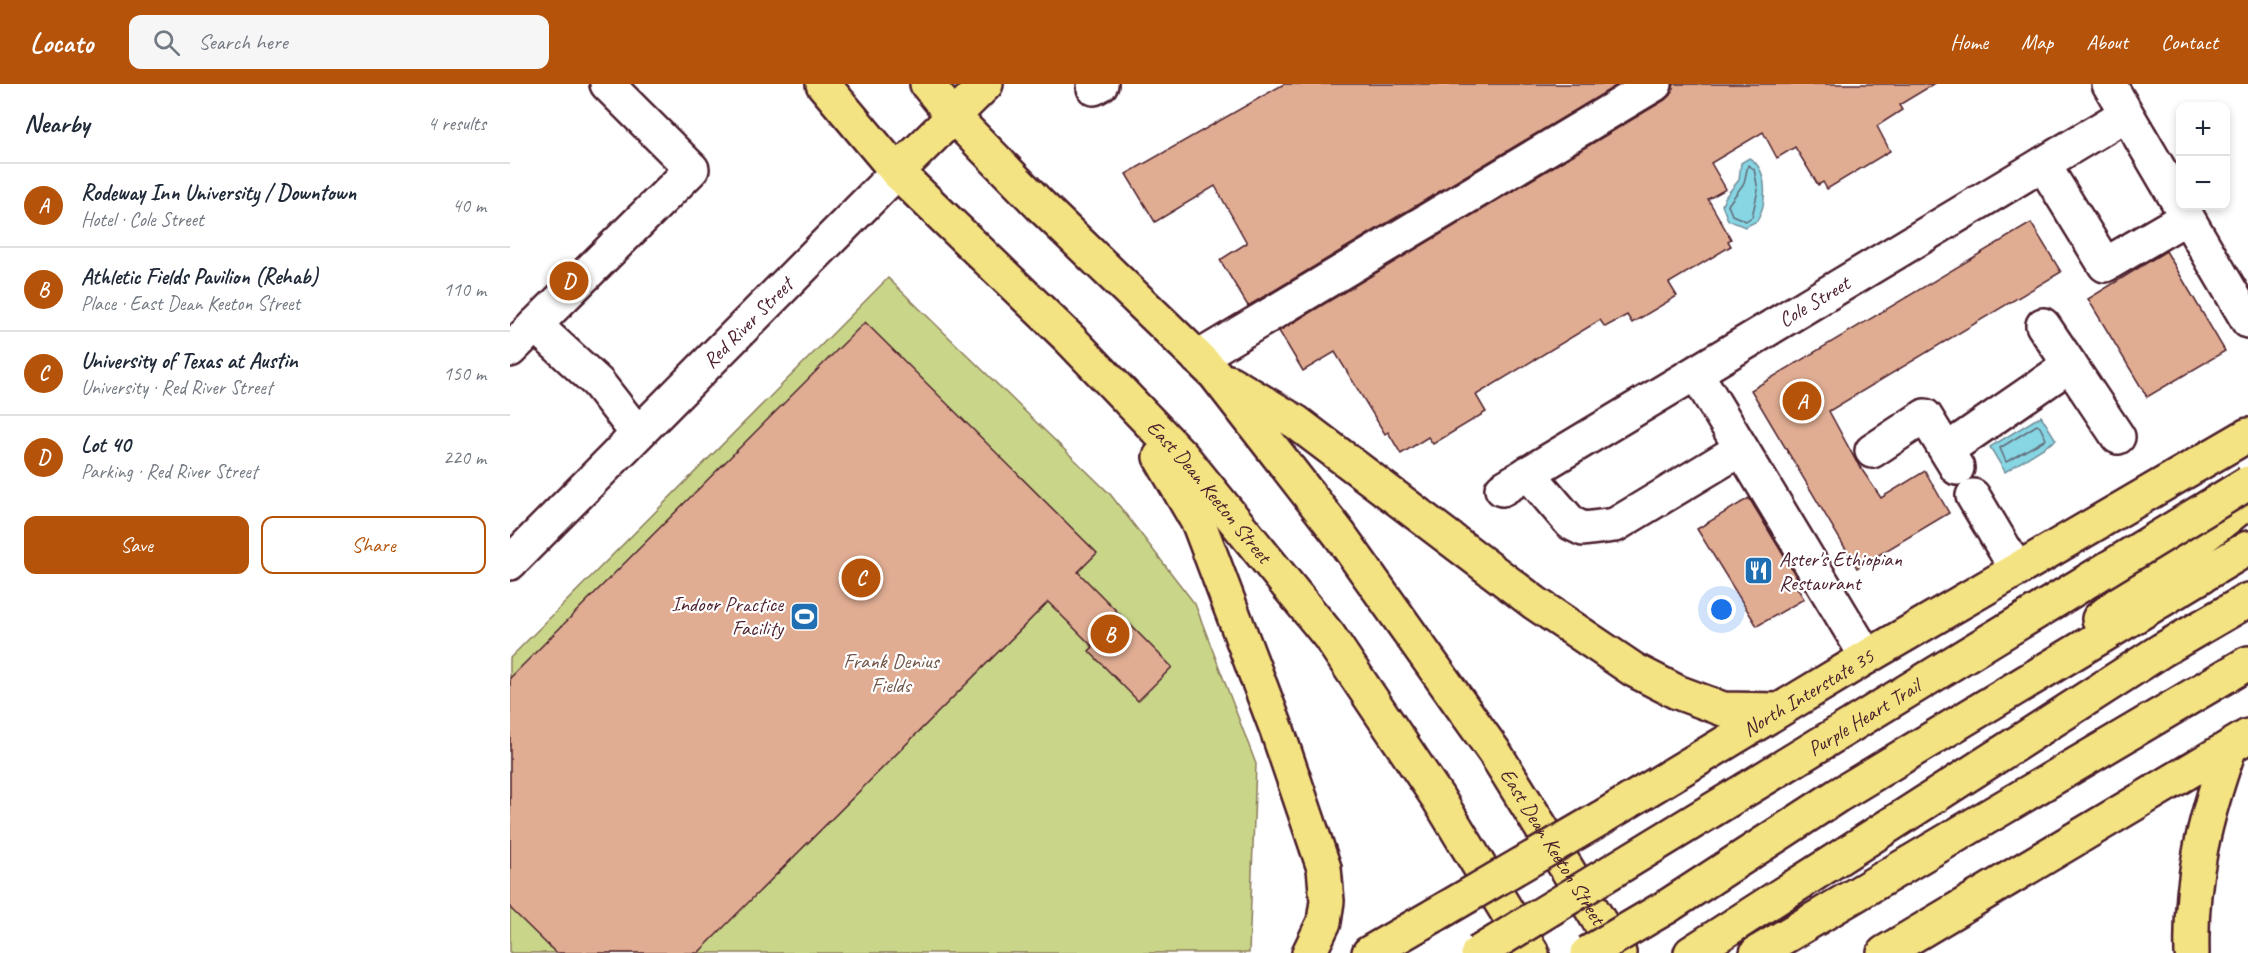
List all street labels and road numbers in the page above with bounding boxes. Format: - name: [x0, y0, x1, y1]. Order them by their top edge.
- street label: Cole Street: [1774, 269, 1856, 333]
- street label: Red River Street: [697, 270, 800, 374]
- street label: East Dean Keeton Street: [1141, 414, 1278, 570]
- street label: North Interstate 35: [1738, 642, 1879, 742]
- street label: Purple Heart Trail: [1803, 672, 1928, 762]
- street label: East Dean Keeton Street: [1495, 763, 1612, 931]

